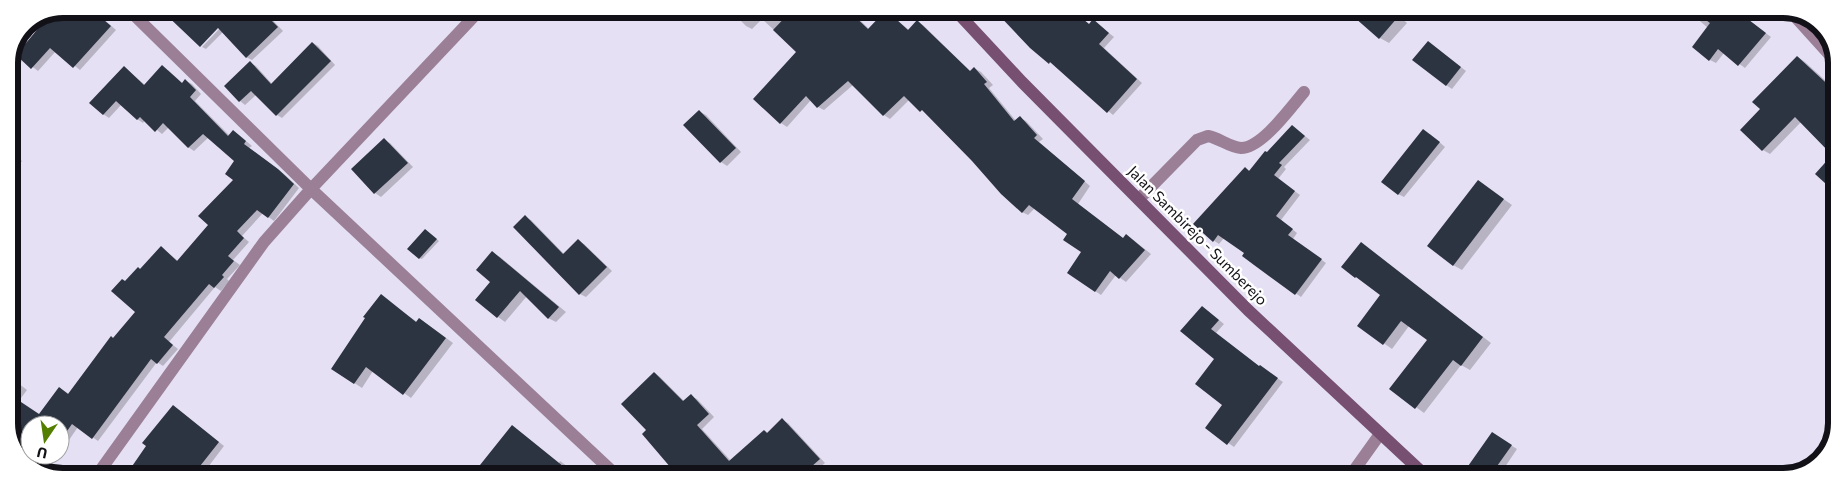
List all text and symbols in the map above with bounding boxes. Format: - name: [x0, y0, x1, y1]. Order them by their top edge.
- street label: Jalan Sambirejo - Sumberejo: [1125, 162, 1271, 308]
- north arrow: [20, 415, 70, 465]
- text: U: [35, 444, 49, 463]

